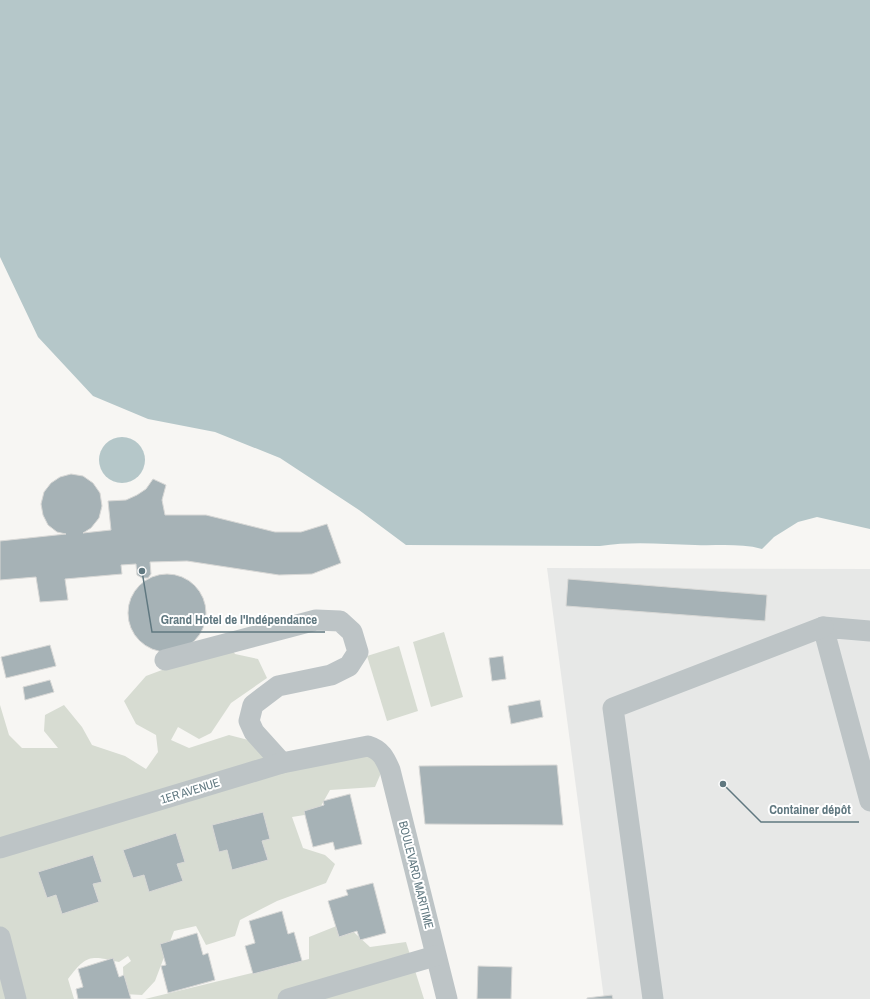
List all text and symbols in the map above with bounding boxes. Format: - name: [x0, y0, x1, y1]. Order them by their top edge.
- callout: Grand Hotel de l'Indépendance: [152, 607, 325, 632]
- text: Grand Hotel de l'Indépendance: [161, 611, 317, 628]
- street label: 1ER AVENUE: [158, 774, 222, 808]
- callout: Container dépôt: [761, 797, 859, 822]
- text: Container dépôt: [769, 801, 851, 818]
- street label: BOULEVARD MARITIME: [395, 819, 437, 931]

